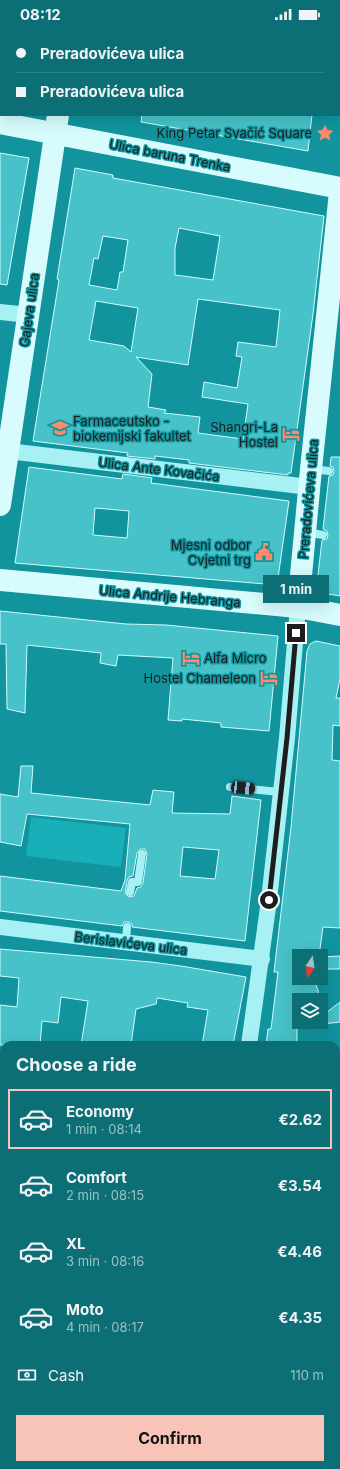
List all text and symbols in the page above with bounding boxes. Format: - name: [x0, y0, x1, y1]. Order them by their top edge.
- text: 08:12: [20, 5, 61, 24]
- text: Preradovićeva ulica: [40, 44, 184, 63]
- text: Preradovićeva ulica: [40, 82, 184, 101]
- place icon: King Petar Svačić Square: [315, 123, 335, 143]
- place label: King Petar Svačić Square: [157, 125, 312, 141]
- street label: Ulica baruna Trenka: [108, 135, 232, 175]
- street label: Gajeva ulica: [16, 272, 42, 348]
- place label: Farmaceutsko - biokemijski fakultet: [73, 413, 191, 444]
- school or university icon: Farmaceutsko - biokemijski fakultet: [50, 418, 70, 438]
- place label: Shangri-La Hostel: [210, 419, 278, 450]
- hotel icon: Shangri-La Hostel: [281, 424, 301, 444]
- street label: Preradovićeva ulica: [295, 438, 321, 560]
- street label: Ulica Ante Kovačića: [97, 454, 221, 484]
- place label: Mjesni odbor Cvjetni trg: [171, 537, 251, 568]
- public building icon: Mjesni odbor Cvjetni trg: [254, 542, 274, 562]
- callout: 1 min: [263, 575, 329, 603]
- text: 1 min: [280, 581, 312, 597]
- street label: Ulica Andrije Hebranga: [99, 582, 241, 610]
- route end: [287, 624, 305, 642]
- hotel icon: Alfa Micro: [181, 648, 201, 668]
- place label: Alfa Micro: [204, 650, 267, 666]
- hotel icon: Hostel Chameleon: [259, 668, 279, 688]
- place label: Hostel Chameleon: [144, 670, 256, 686]
- car: [230, 781, 256, 795]
- route start: [260, 891, 278, 909]
- street label: Berislavićeva ulica: [74, 928, 188, 958]
- north arrow: [292, 949, 328, 985]
- map controls: [292, 949, 328, 1029]
- button: layers: [292, 993, 328, 1029]
- text: Choose a ride: [16, 1054, 137, 1075]
- icon: car: [18, 1101, 54, 1137]
- text: Economy: [66, 1102, 134, 1121]
- text: €2.62: [279, 1110, 322, 1129]
- text: 1 min · 08:14: [66, 1121, 142, 1137]
- icon: car: [18, 1167, 54, 1203]
- text: Comfort: [66, 1168, 127, 1187]
- text: €3.54: [278, 1176, 322, 1195]
- text: 2 min · 08:15: [66, 1187, 144, 1203]
- icon: car: [18, 1233, 54, 1269]
- text: XL: [66, 1234, 86, 1253]
- text: €4.46: [277, 1242, 322, 1261]
- text: 3 min · 08:16: [66, 1253, 144, 1269]
- icon: car: [18, 1299, 54, 1335]
- text: Moto: [66, 1300, 104, 1319]
- text: €4.35: [278, 1308, 322, 1327]
- text: 4 min · 08:17: [66, 1319, 144, 1335]
- icon: cash: [16, 1364, 38, 1386]
- text: Cash: [48, 1366, 84, 1385]
- text: 110 m: [290, 1367, 324, 1383]
- button: Confirm: [16, 1415, 324, 1461]

